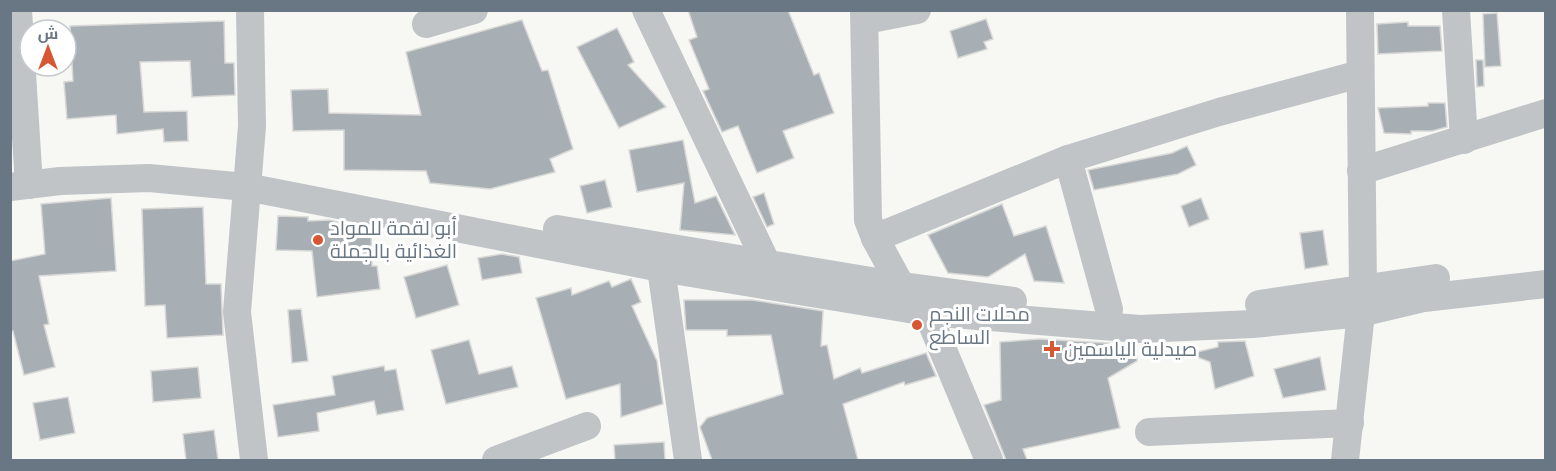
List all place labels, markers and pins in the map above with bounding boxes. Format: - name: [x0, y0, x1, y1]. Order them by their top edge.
- place label: أبو لقمة للمواد الغذائية بالجملة: [330, 216, 457, 263]
- marker: أبو لقمة للمواد الغذائية بالجملة: [311, 233, 325, 247]
- place label: محلات النجم الساطع: [929, 302, 1030, 351]
- marker: محلات النجم الساطع: [910, 318, 924, 332]
- place label: صيدلية الياسمين: [1064, 337, 1197, 362]
- marker: صيدلية الياسمين: [1045, 342, 1059, 356]

